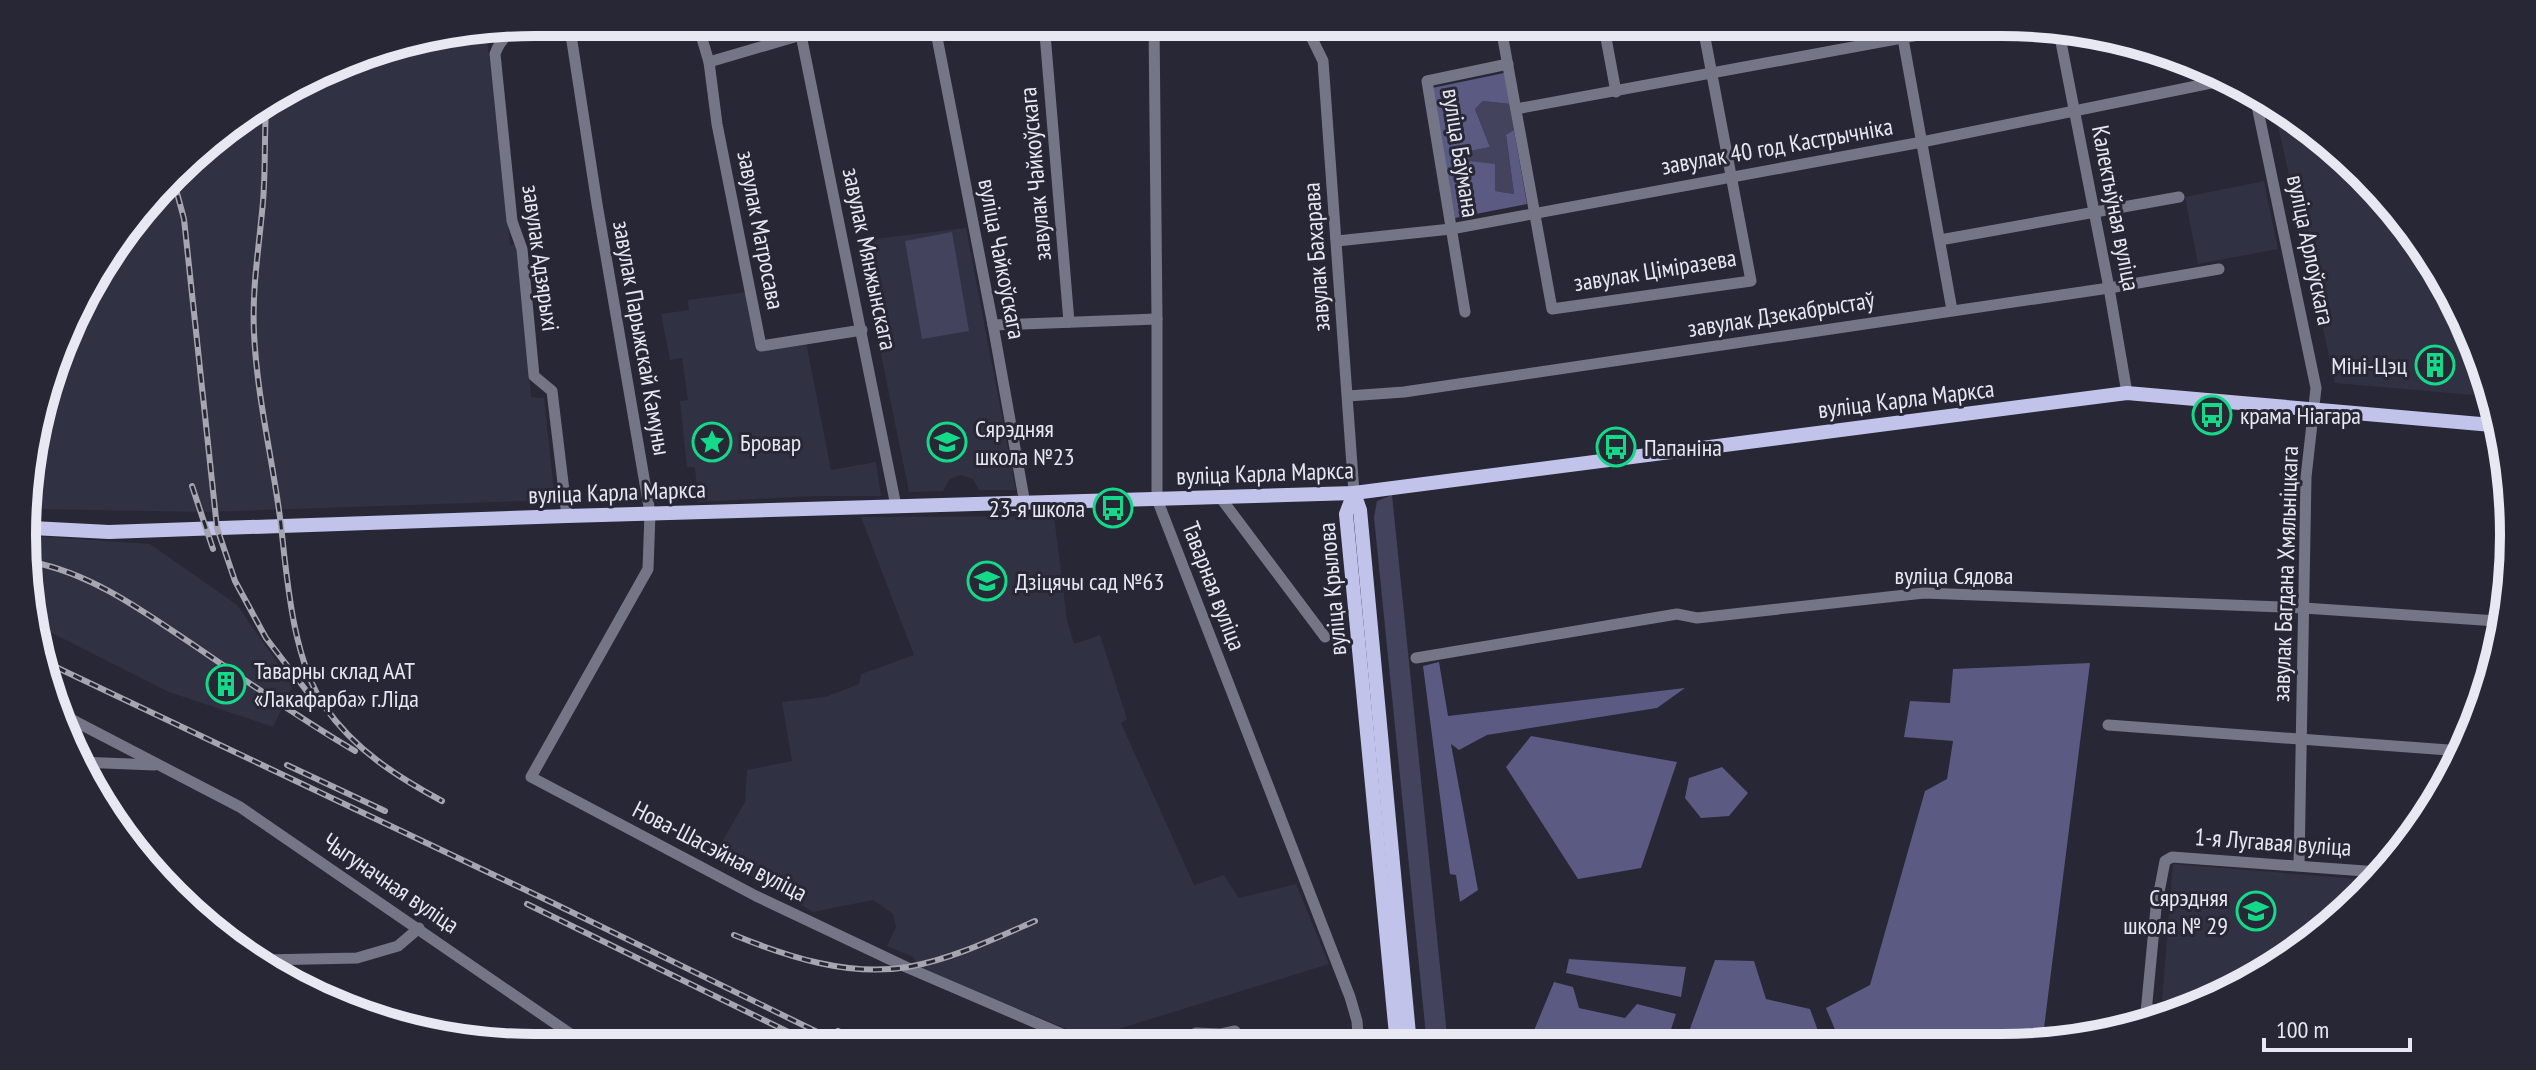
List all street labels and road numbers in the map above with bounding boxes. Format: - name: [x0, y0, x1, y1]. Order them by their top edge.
- street label: завулак Чайкоўскага: [1012, 86, 1058, 262]
- street label: вуліца Баўмана: [1436, 86, 1486, 220]
- street label: завулак 40 год Кастрычніка: [1659, 110, 1895, 182]
- street label: Калектыўная вуліца: [2085, 123, 2147, 293]
- street label: завулак Матросава: [730, 148, 792, 312]
- street label: завулак Мянжынскага: [836, 165, 904, 353]
- street label: вуліца Арлоўскага: [2280, 172, 2342, 328]
- street label: вуліца Чайкоўскага: [971, 176, 1033, 342]
- street label: завулак Бахарава: [1295, 181, 1337, 333]
- street label: завулак Адзярыхі: [515, 183, 567, 333]
- street label: завулак Парыжскай Камуны: [606, 218, 678, 458]
- street label: завулак Ціміразева: [1572, 242, 1738, 298]
- street label: завулак Дзекабрыстаў: [1686, 284, 1876, 344]
- street label: вуліца Карла Маркса: [1816, 373, 1996, 425]
- street label: завулак Багдана Хмяльніцкага: [2265, 445, 2305, 703]
- street label: вуліца Карла Маркса: [1176, 454, 1354, 492]
- street label: вуліца Карла Маркса: [528, 473, 706, 511]
- street label: Таварная вуліца: [1175, 517, 1253, 655]
- street label: вуліца Крылова: [1311, 521, 1353, 657]
- street label: вуліца Сядова: [1895, 560, 2013, 591]
- street label: Нова-Шасэйная вуліца: [627, 794, 813, 908]
- street label: 1-я Лугавая вуліца: [2194, 821, 2352, 863]
- street label: Чыгуначная вуліца: [317, 826, 465, 940]

